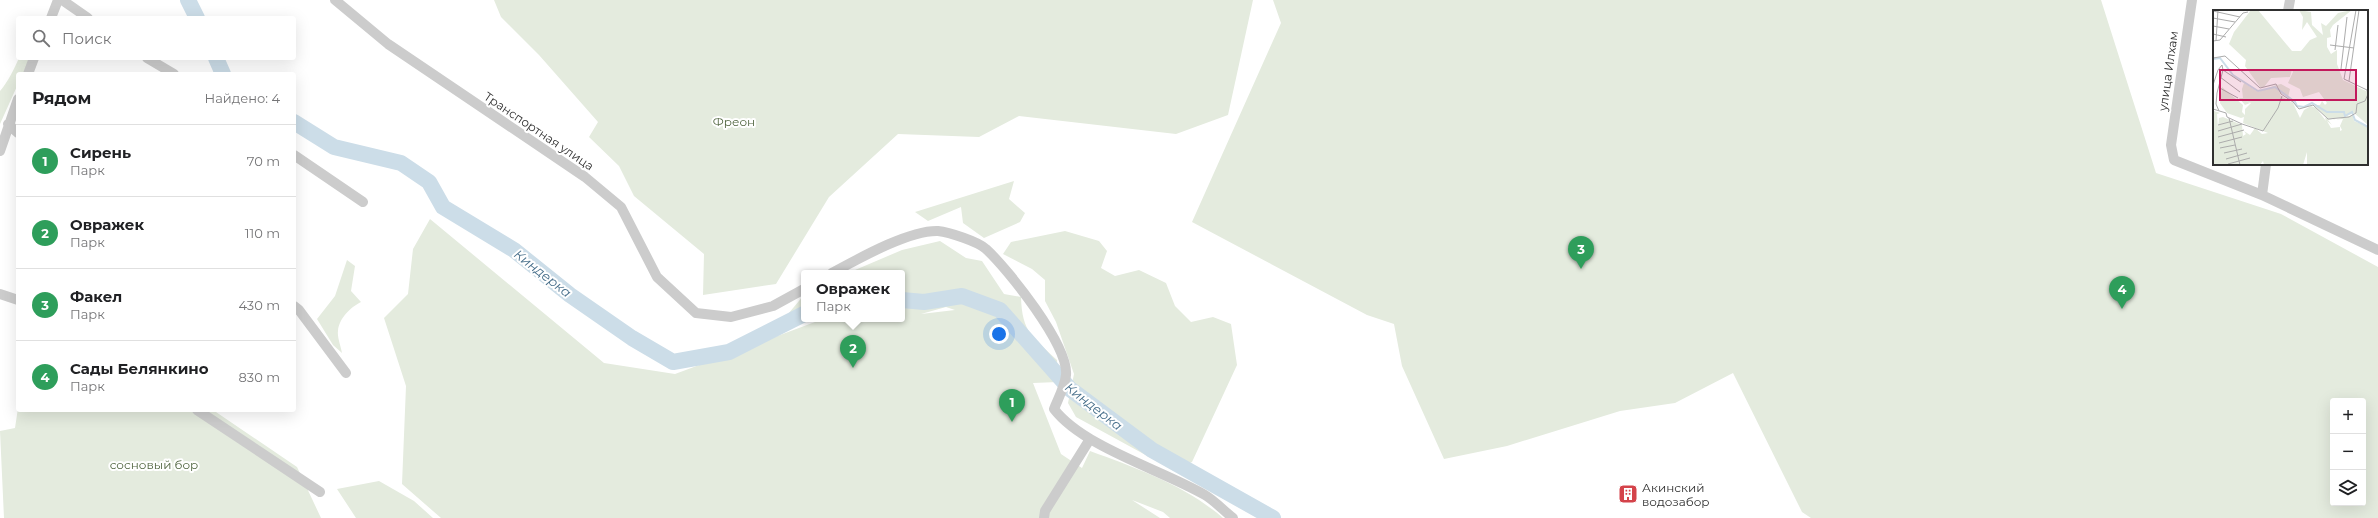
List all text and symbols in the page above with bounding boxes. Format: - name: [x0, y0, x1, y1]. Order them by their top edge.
- inset map: [2213, 10, 2368, 165]
- search box: [16, 16, 296, 60]
- icon: search: [30, 27, 52, 49]
- text: Поиск: [62, 29, 111, 48]
- street label: улица Илхам: [2155, 30, 2181, 113]
- text: Рядом: [32, 88, 91, 108]
- street label: Транспортная улица: [481, 89, 597, 173]
- text: Найдено: 4: [205, 90, 280, 106]
- park label: Фреон: [713, 114, 755, 129]
- text: Сирень: [70, 143, 131, 162]
- text: 1: [42, 153, 48, 169]
- text: 70 m: [247, 153, 280, 169]
- text: Парк: [70, 162, 105, 178]
- text: Овражек: [70, 215, 144, 234]
- text: 2: [41, 225, 49, 241]
- text: 110 m: [245, 225, 280, 241]
- text: Парк: [70, 234, 105, 250]
- pin: 3: [1568, 236, 1594, 269]
- water label: Киндерка: [511, 246, 575, 300]
- popup: [801, 270, 905, 322]
- pin: 4: [2109, 276, 2135, 309]
- text: Овражек: [816, 279, 890, 298]
- text: Факел: [70, 287, 122, 306]
- text: 3: [41, 297, 49, 313]
- text: 430 m: [238, 297, 280, 313]
- text: Парк: [816, 298, 851, 314]
- text: Парк: [70, 306, 105, 322]
- your location: [989, 324, 1009, 344]
- pin: 2: [840, 335, 866, 368]
- text: Сады Белянкино: [70, 359, 209, 378]
- text: 4: [41, 369, 49, 385]
- text: 830 m: [239, 369, 280, 385]
- text: Парк: [70, 378, 105, 394]
- water label: Киндерка: [1062, 379, 1126, 433]
- pin: 1: [999, 389, 1025, 422]
- map controls: [2330, 398, 2366, 506]
- button: +: [2330, 398, 2366, 434]
- button: −: [2330, 434, 2366, 470]
- park label: сосновый бор: [110, 457, 198, 472]
- button: layers: [2330, 470, 2366, 506]
- place label: Акинский водозабор: [1642, 480, 1710, 509]
- building icon: Акинский водозабор: [1617, 483, 1639, 505]

